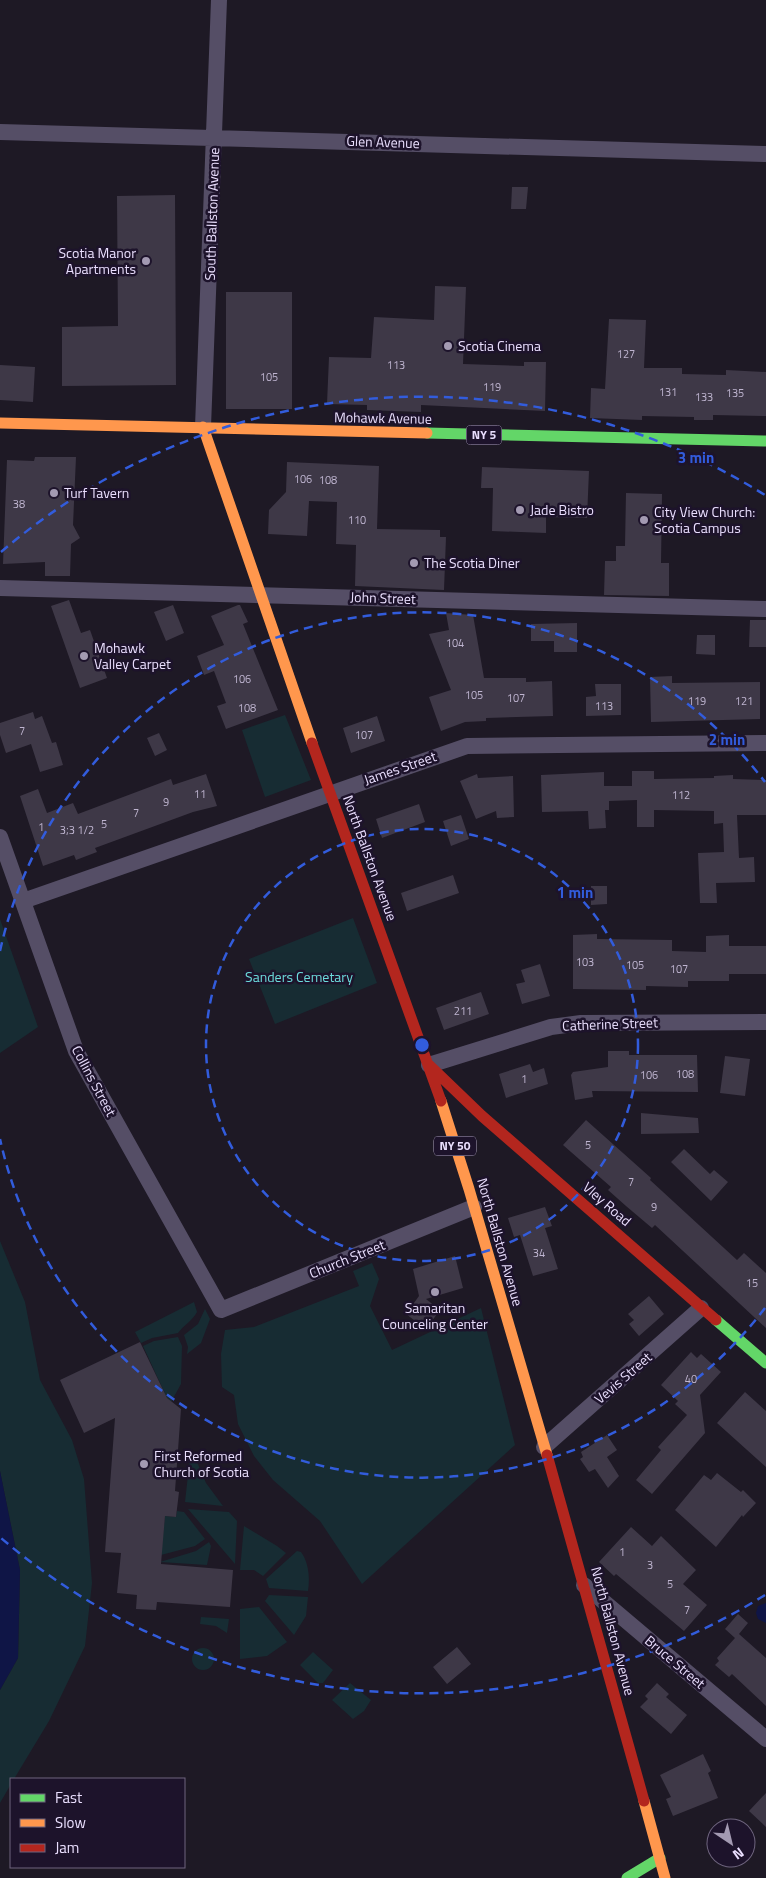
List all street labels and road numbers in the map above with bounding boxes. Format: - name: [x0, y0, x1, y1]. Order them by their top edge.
- street label: Glen Avenue: [346, 130, 420, 153]
- street label: South Ballston Avenue: [199, 147, 224, 281]
- street label: Mohawk Avenue: [334, 406, 432, 429]
- road number: NY 5: [466, 426, 502, 444]
- street label: John Street: [350, 586, 416, 609]
- street label: James Street: [361, 745, 439, 790]
- street label: North Ballston Avenue: [338, 792, 403, 924]
- street label: Catherine Street: [562, 1011, 658, 1036]
- street label: Collins Street: [67, 1042, 122, 1120]
- road number: NY 50: [434, 1136, 476, 1156]
- street label: North Ballston Avenue: [472, 1175, 529, 1308]
- street label: Vley Road: [578, 1177, 636, 1231]
- street label: Church Street: [306, 1234, 388, 1283]
- street label: Vevis Street: [589, 1347, 656, 1409]
- street label: North Ballston Avenue: [586, 1564, 641, 1698]
- street label: Bruce Street: [641, 1630, 710, 1693]

